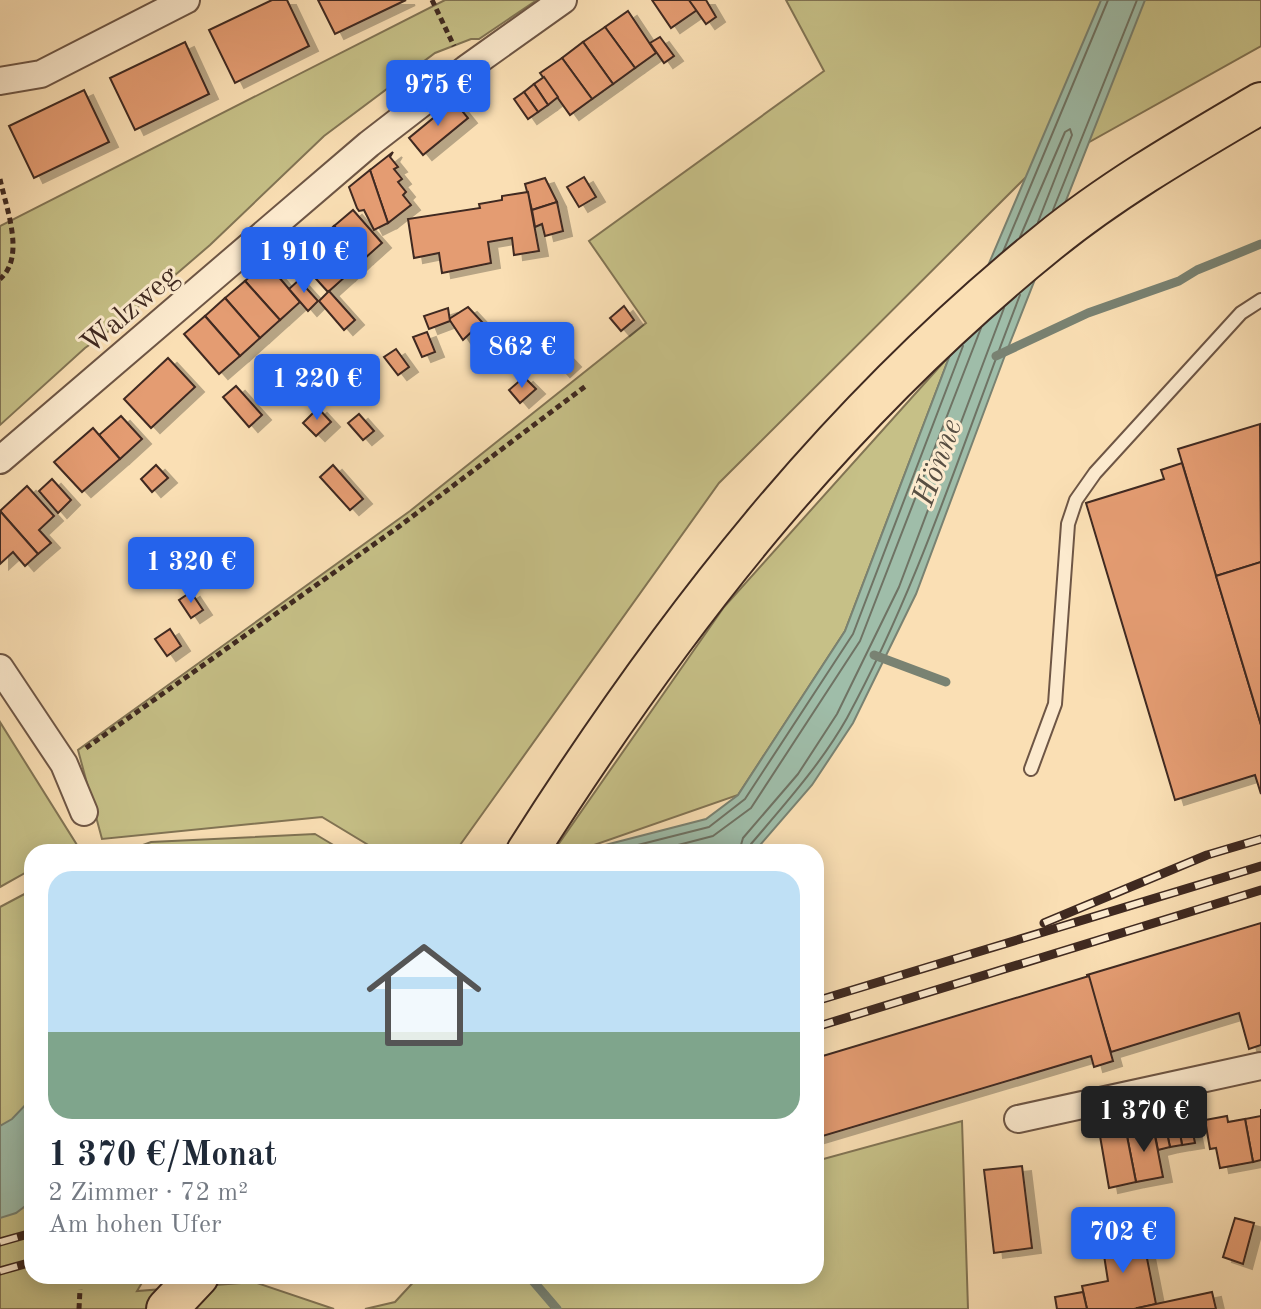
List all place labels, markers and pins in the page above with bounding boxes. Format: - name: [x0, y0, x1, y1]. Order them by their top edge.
- pin: 975 €: [382, 60, 494, 128]
- pin: 1 910 €: [230, 227, 378, 295]
- pin: 862 €: [466, 322, 578, 390]
- pin: 1 220 €: [243, 354, 391, 422]
- pin: 1 320 €: [117, 537, 265, 605]
- pin: 1 370 €: [1070, 1086, 1218, 1154]
- pin: 702 €: [1067, 1207, 1179, 1275]

